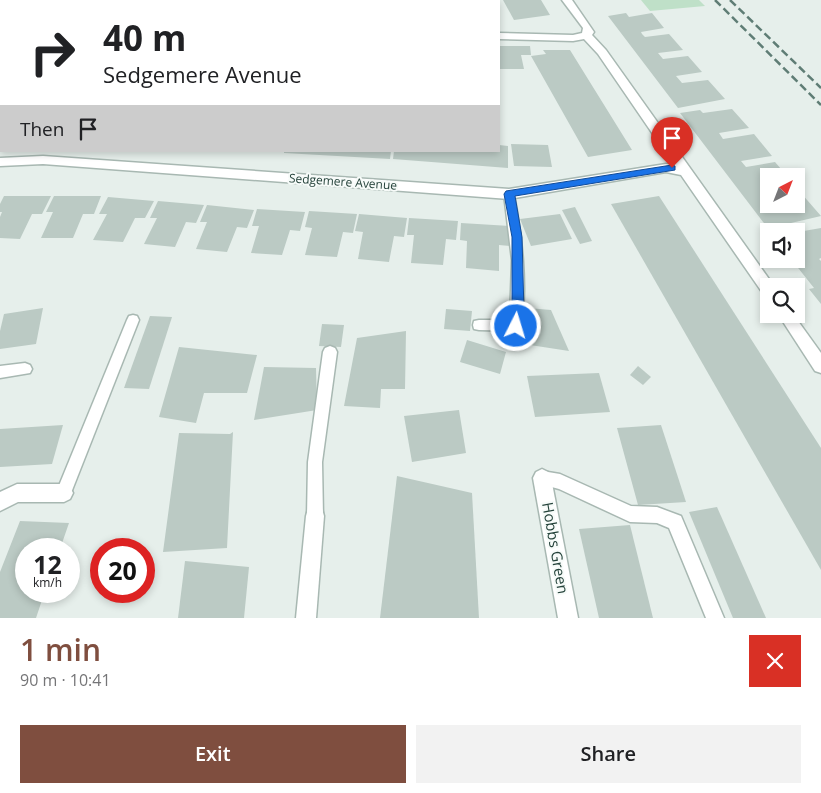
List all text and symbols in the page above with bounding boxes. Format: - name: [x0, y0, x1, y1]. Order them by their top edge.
- text: 40 m: [103, 14, 186, 61]
- icon: right: [20, 20, 85, 85]
- text: Sedgemere Avenue: [103, 59, 302, 89]
- icon: arrive: [74, 115, 102, 143]
- text: Then: [20, 116, 64, 142]
- pin: [651, 117, 693, 168]
- icon: arrive: [658, 124, 686, 152]
- north arrow: [760, 168, 805, 212]
- map controls: [760, 168, 805, 323]
- street label: Sedgemere Avenue: [288, 169, 398, 194]
- button: sound: [760, 223, 805, 268]
- button: search: [760, 278, 805, 323]
- position arrow: [489, 299, 541, 351]
- street label: Hobbs Green: [538, 501, 574, 595]
- speed limit sign: 20: [90, 538, 155, 603]
- text: 12: [33, 547, 62, 581]
- text: km/h: [33, 574, 62, 591]
- text: 1 min: [20, 629, 101, 670]
- button: close: [749, 635, 801, 687]
- text: 90 m · 10:41: [20, 669, 111, 691]
- button: Exit: [20, 725, 406, 783]
- button: Share: [416, 725, 801, 783]

